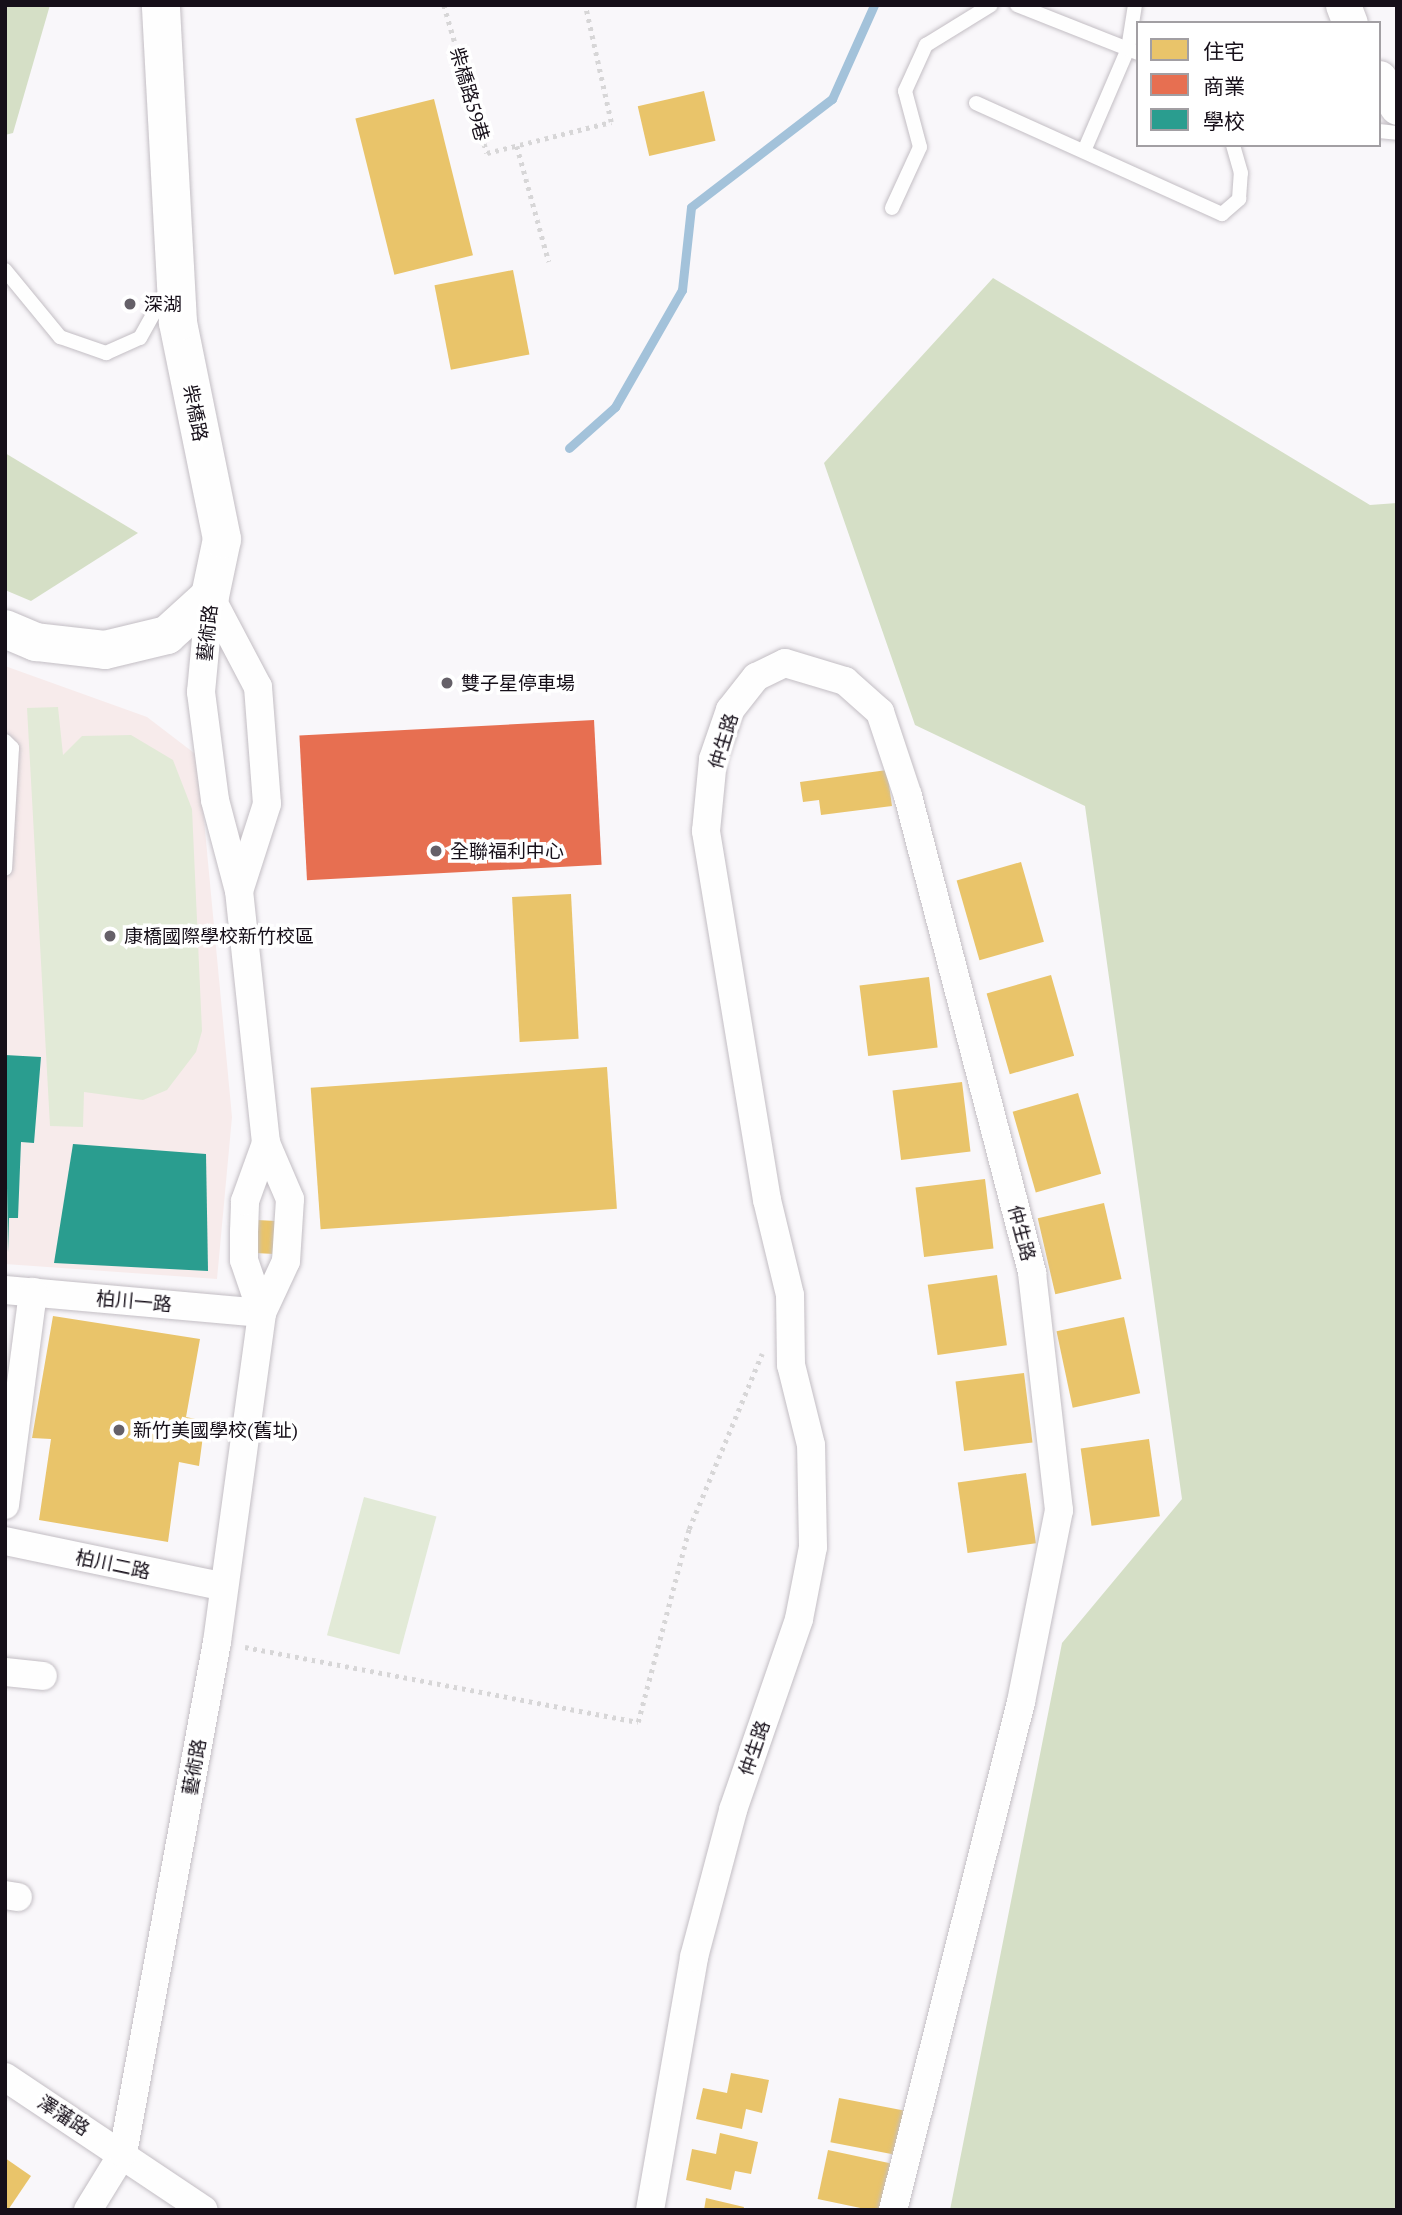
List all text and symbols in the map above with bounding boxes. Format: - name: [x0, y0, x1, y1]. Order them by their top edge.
- legend: [1136, 21, 1381, 147]
- text: 住宅: [1203, 37, 1245, 65]
- street label: 柴橋路59巷: [446, 45, 494, 143]
- text: 商業: [1203, 72, 1245, 100]
- text: 學校: [1203, 107, 1245, 135]
- place label: 深湖: [144, 293, 182, 315]
- marker: 深湖: [122, 296, 138, 312]
- street label: 柴橋路: [179, 383, 213, 443]
- street label: 藝術路: [193, 603, 221, 663]
- place label: 雙子星停車場: [461, 672, 575, 694]
- marker: 雙子星停車場: [439, 675, 455, 691]
- street label: 仲生路: [704, 710, 742, 772]
- place label: 全聯福利中心: [450, 840, 564, 862]
- marker: 全聯福利中心: [428, 843, 444, 859]
- place label: 康橋國際學校新竹校區: [124, 925, 314, 947]
- marker: 康橋國際學校新竹校區: [102, 928, 118, 944]
- street label: 仲生路: [1004, 1203, 1040, 1263]
- street label: 柏川一路: [95, 1286, 173, 1316]
- place label: 新竹美國學校(舊址): [133, 1419, 298, 1441]
- marker: 新竹美國學校(舊址): [111, 1422, 127, 1438]
- street label: 柏川二路: [73, 1545, 153, 1583]
- street label: 仲生路: [734, 1717, 774, 1779]
- street label: 藝術路: [178, 1737, 210, 1797]
- street label: 澤藩路: [34, 2090, 94, 2140]

